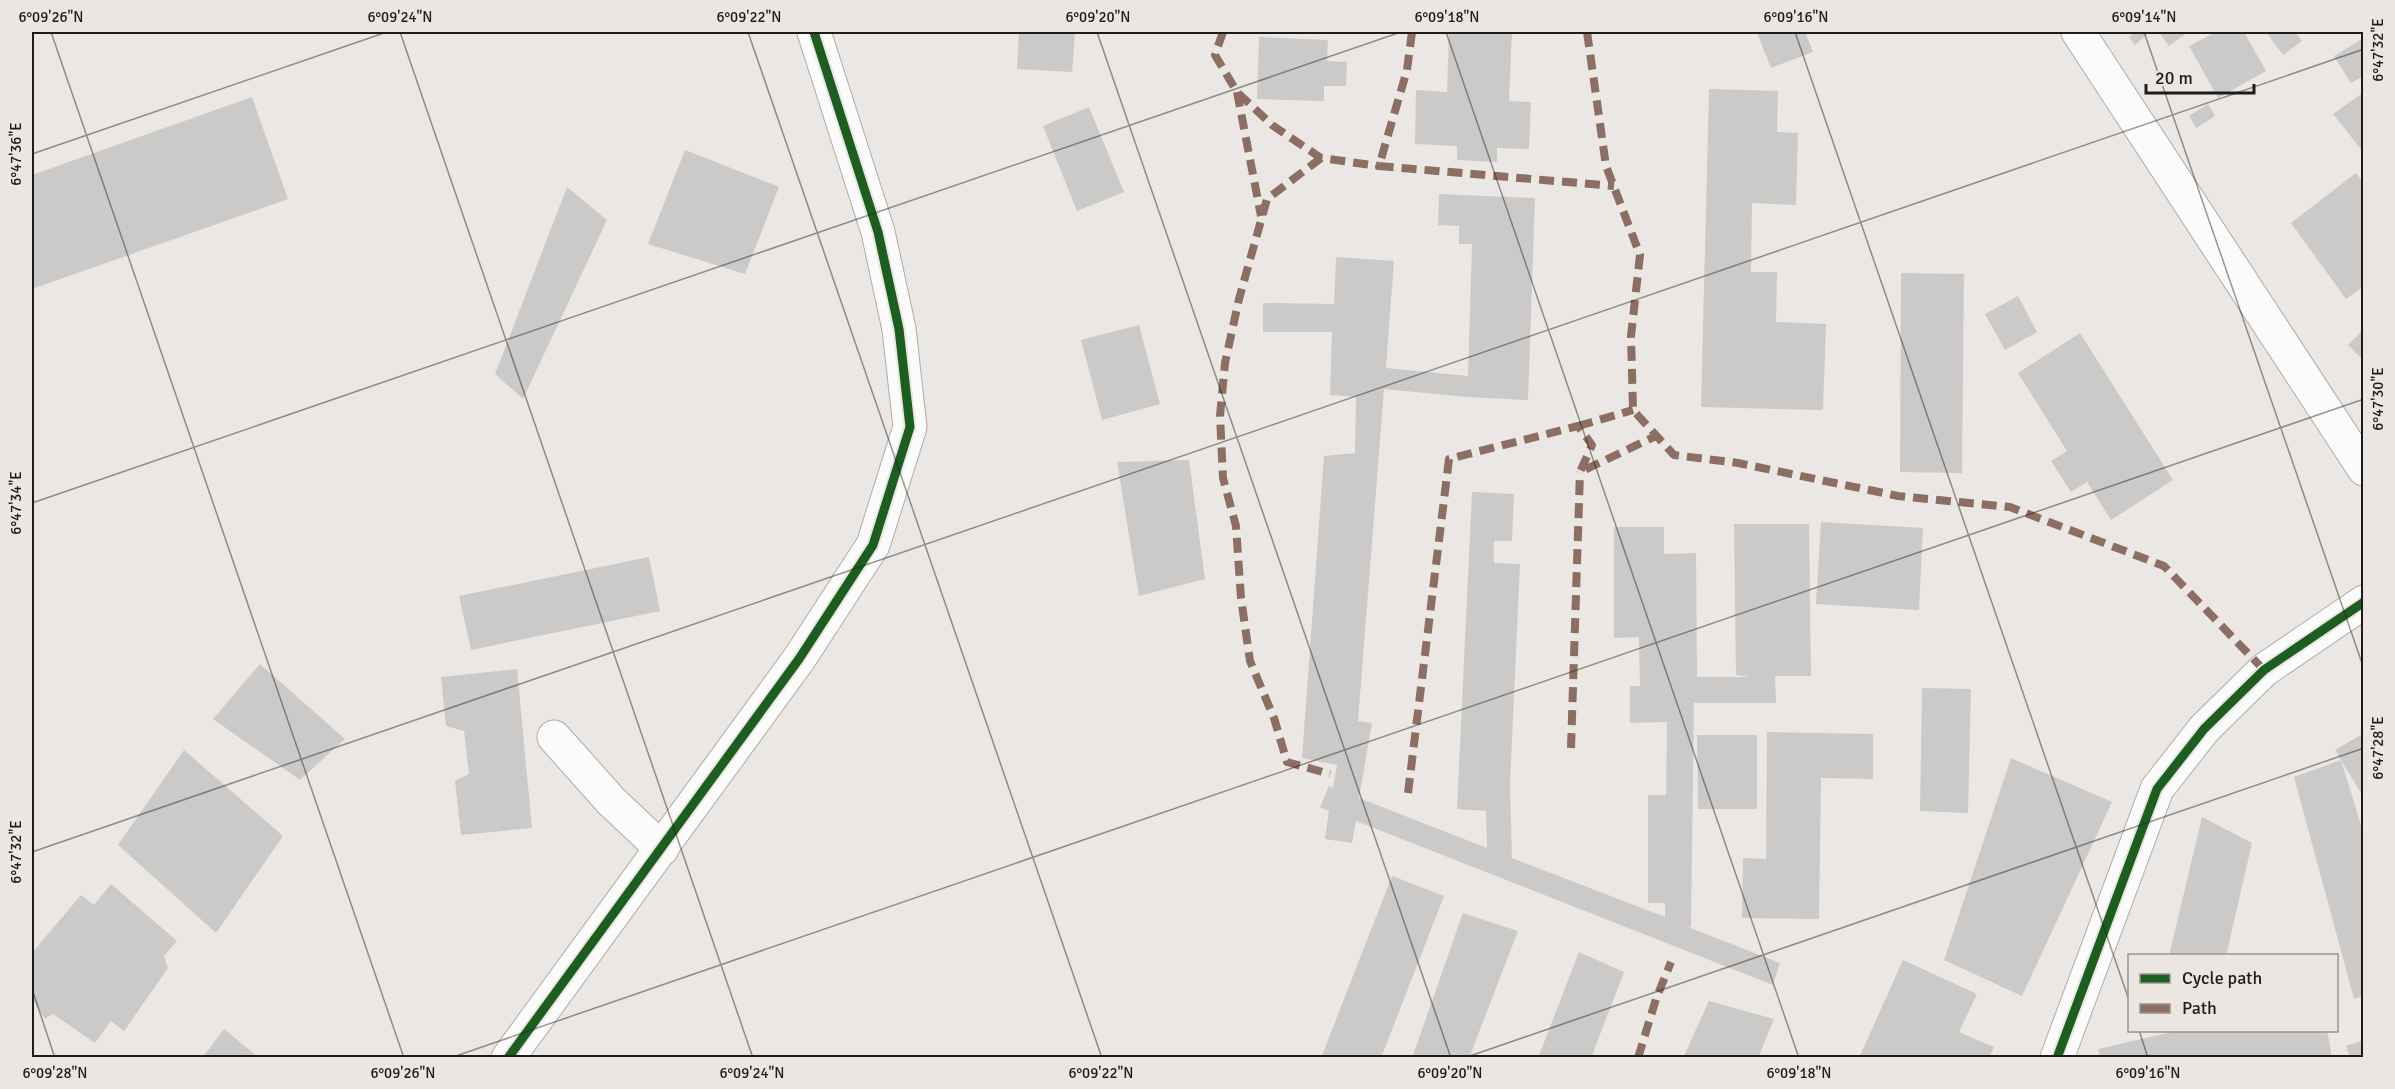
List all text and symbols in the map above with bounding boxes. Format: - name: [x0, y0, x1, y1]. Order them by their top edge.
- text: 6°09'26"N: [18, 8, 84, 26]
- text: 6°09'24"N: [367, 8, 433, 26]
- text: 6°09'22"N: [716, 8, 782, 26]
- text: 6°09'20"N: [1065, 8, 1131, 26]
- text: 6°09'18"N: [1414, 8, 1480, 26]
- text: 6°09'16"N: [1763, 8, 1829, 26]
- text: 6°09'14"N: [2111, 8, 2177, 26]
- text: 6°47'32"E: [2369, 18, 2387, 82]
- scale bar: [2146, 57, 2254, 95]
- text: 20 m: [2155, 67, 2193, 89]
- text: 6°47'36"E: [7, 122, 25, 186]
- text: 6°47'30"E: [2369, 367, 2387, 431]
- text: 6°47'34"E: [7, 471, 25, 535]
- text: 6°47'28"E: [2369, 716, 2387, 780]
- text: 6°47'32"E: [7, 820, 25, 884]
- legend: [2128, 954, 2338, 1032]
- text: Cycle path: [2182, 967, 2262, 989]
- text: Path: [2182, 997, 2217, 1019]
- text: 6°09'28"N: [22, 1064, 88, 1082]
- text: 6°09'26"N: [370, 1064, 436, 1082]
- text: 6°09'24"N: [719, 1064, 785, 1082]
- text: 6°09'22"N: [1068, 1064, 1134, 1082]
- text: 6°09'20"N: [1417, 1064, 1483, 1082]
- text: 6°09'18"N: [1766, 1064, 1832, 1082]
- text: 6°09'16"N: [2115, 1064, 2181, 1082]

